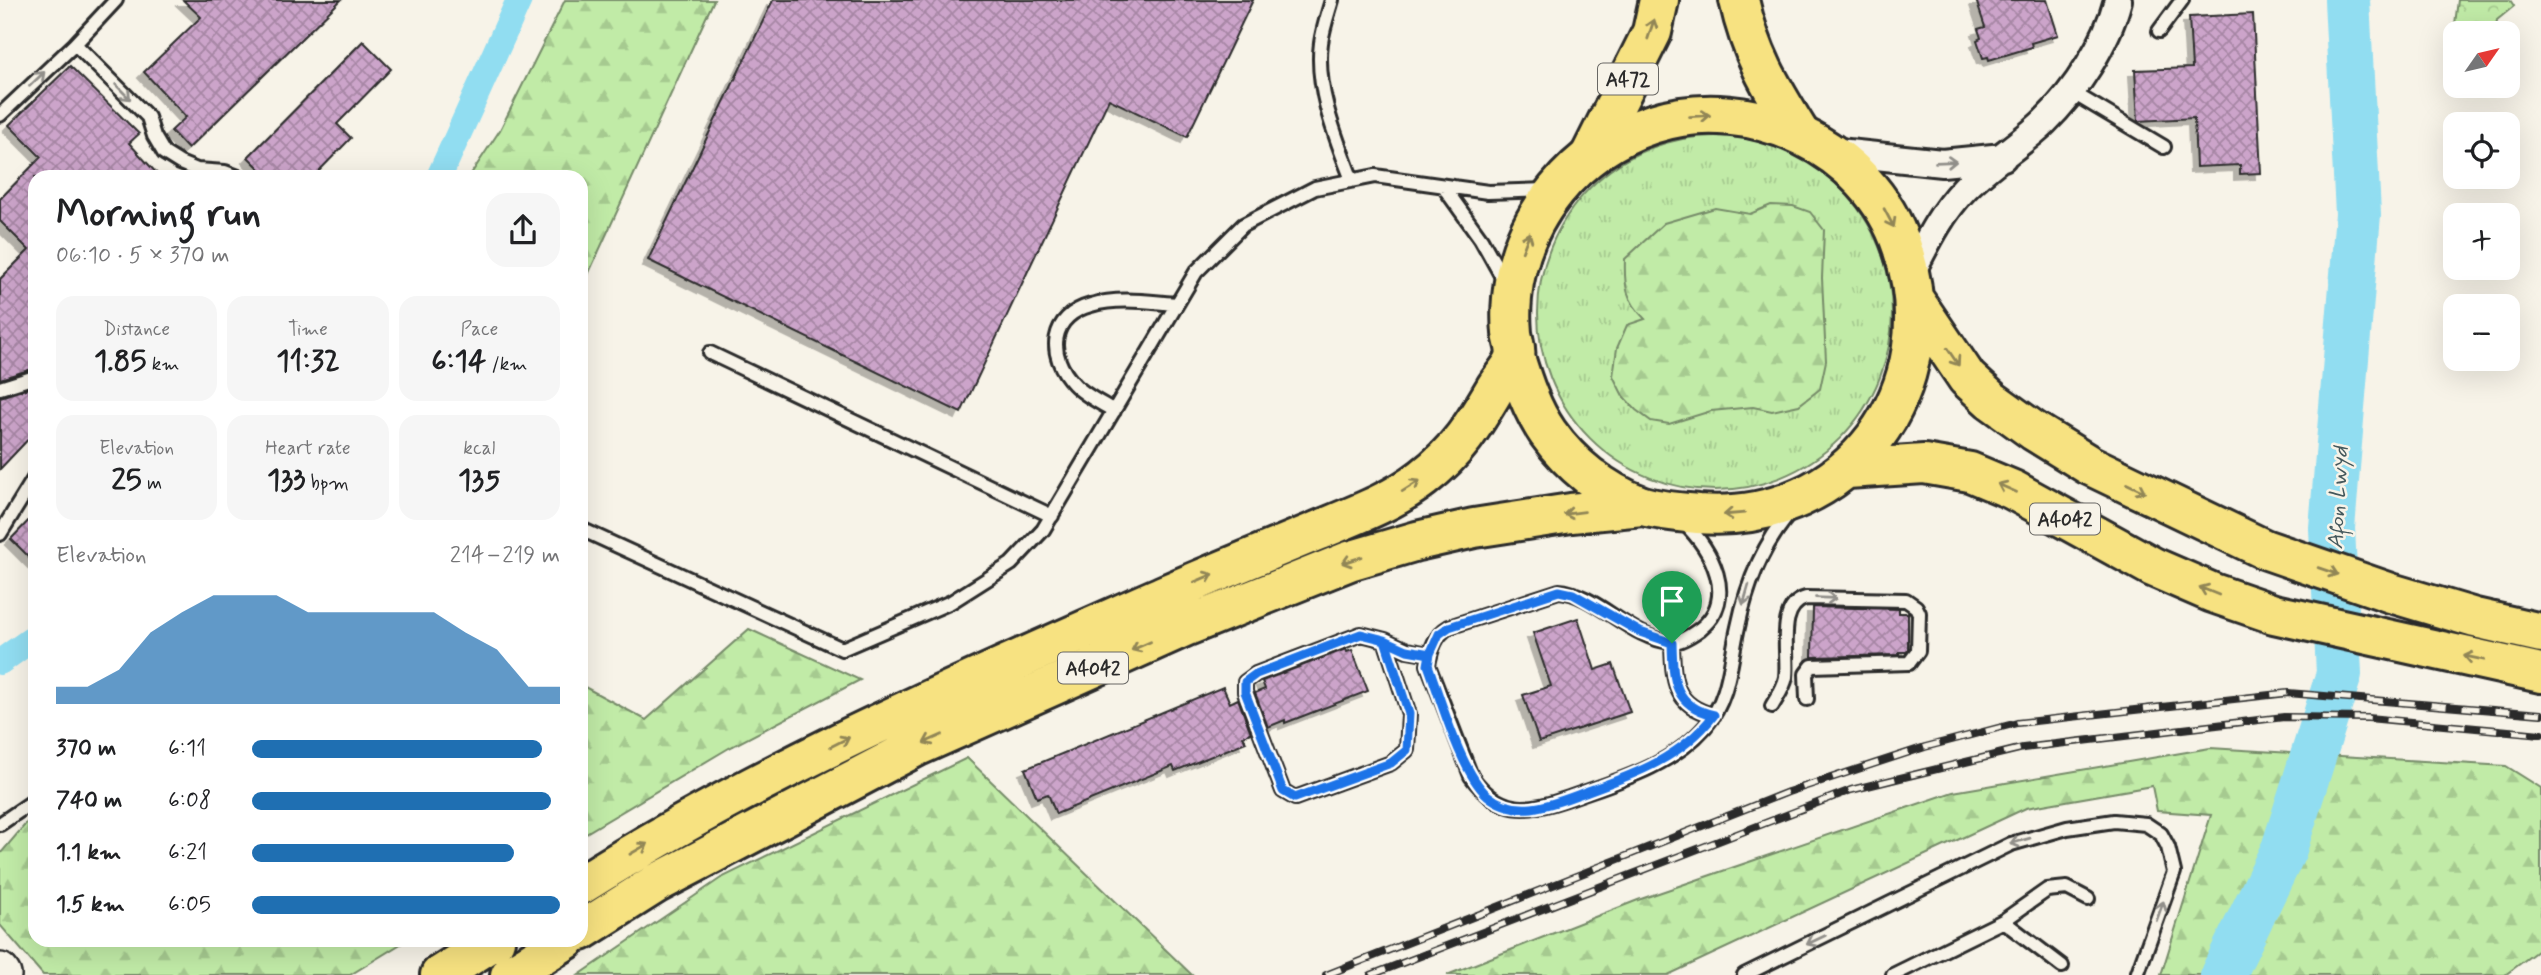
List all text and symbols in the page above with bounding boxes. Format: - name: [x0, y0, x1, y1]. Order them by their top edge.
- one-way arrow: [1646, 18, 1659, 40]
- north arrow: [2443, 21, 2520, 98]
- map controls: [2443, 21, 2520, 371]
- road number: A472: [1598, 64, 1658, 94]
- one-way arrow: [29, 71, 46, 88]
- one-way arrow: [114, 83, 131, 100]
- one-way arrow: [1688, 109, 1711, 122]
- button: locate: [2443, 112, 2520, 189]
- one-way arrow: [1934, 155, 1957, 168]
- text: Morning run: [56, 190, 261, 239]
- button: share: [486, 193, 560, 267]
- button: +: [2443, 203, 2520, 280]
- one-way arrow: [1882, 207, 1896, 227]
- one-way arrow: [1520, 232, 1533, 253]
- text: 06:10 · 5 × 370 m: [56, 241, 229, 271]
- button: −: [2443, 294, 2520, 371]
- text: Distance: [103, 317, 170, 342]
- text: Time: [288, 317, 328, 342]
- text: Pace: [460, 317, 498, 342]
- text: 1.85: [94, 342, 147, 381]
- text: 11:32: [276, 342, 340, 381]
- text: 6:14: [431, 342, 486, 381]
- one-way arrow: [1946, 347, 1960, 367]
- text: km: [147, 352, 179, 377]
- text: /km: [486, 352, 527, 377]
- text: Elevation: [99, 436, 174, 461]
- text: Heart rate: [265, 436, 351, 461]
- text: kcal: [463, 436, 495, 461]
- water label: Afon Lwyd: [2321, 445, 2359, 550]
- text: 25: [111, 461, 142, 500]
- text: 133: [267, 461, 305, 500]
- text: 135: [458, 461, 501, 500]
- text: m: [142, 471, 162, 496]
- text: bpm: [305, 471, 349, 496]
- one-way arrow: [1401, 478, 1420, 493]
- one-way arrow: [1997, 481, 2018, 494]
- one-way arrow: [2125, 482, 2146, 496]
- road number: A4042: [2030, 504, 2100, 534]
- one-way arrow: [1563, 506, 1586, 519]
- one-way arrow: [1724, 508, 1746, 521]
- text: Elevation: [56, 541, 147, 571]
- text: 214–219 m: [450, 541, 560, 571]
- one-way arrow: [1341, 555, 1363, 568]
- one-way arrow: [2316, 566, 2338, 578]
- one-way arrow: [1192, 571, 1214, 584]
- pin: [1642, 571, 1702, 643]
- icon: arrive: [1653, 582, 1691, 620]
- one-way arrow: [1739, 584, 1752, 606]
- one-way arrow: [2199, 584, 2221, 597]
- one-way arrow: [1814, 591, 1837, 605]
- one-way arrow: [1131, 640, 1152, 653]
- one-way arrow: [2463, 651, 2486, 664]
- road number: A4042: [1058, 652, 1128, 684]
- one-way arrow: [923, 733, 944, 746]
- text: 370 m: [56, 734, 116, 764]
- text: 6:11: [168, 734, 206, 764]
- one-way arrow: [829, 735, 850, 748]
- text: 740 m: [56, 786, 122, 816]
- text: 6:08: [168, 786, 211, 816]
- one-way arrow: [2010, 836, 2032, 849]
- text: 1.1 km: [56, 838, 121, 868]
- text: 6:21: [168, 838, 207, 868]
- one-way arrow: [628, 841, 648, 855]
- text: 1.5 km: [56, 890, 125, 920]
- text: 6:05: [168, 890, 211, 920]
- one-way arrow: [2155, 900, 2167, 922]
- one-way arrow: [1806, 933, 1827, 947]

